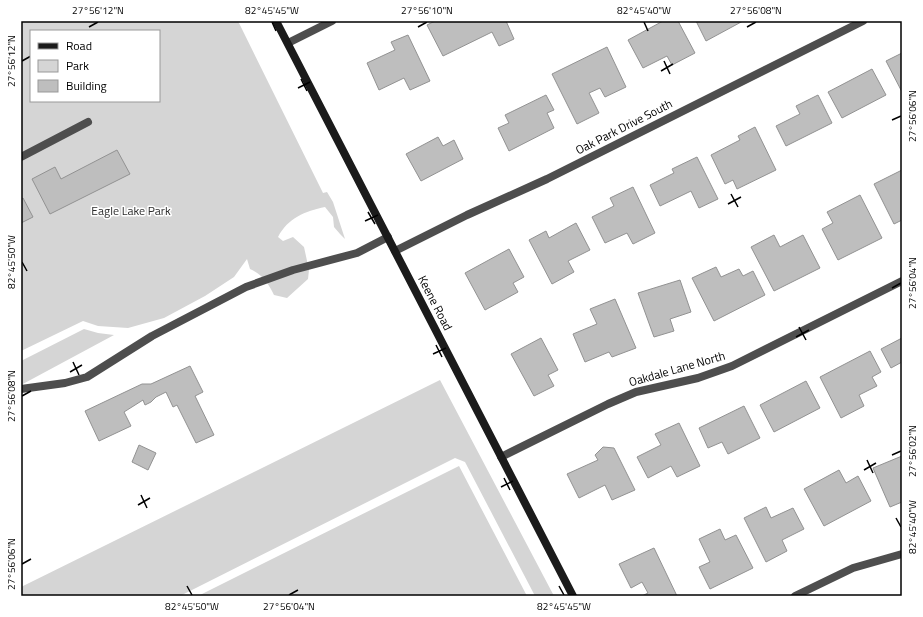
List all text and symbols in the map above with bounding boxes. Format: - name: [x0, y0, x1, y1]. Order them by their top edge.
- text: 27°56'12"N: [72, 3, 124, 18]
- text: 82°45'45"W: [245, 3, 299, 18]
- text: 27°56'10"N: [401, 3, 453, 18]
- text: 82°45'40"W: [617, 3, 671, 18]
- text: 27°56'08"N: [730, 3, 782, 18]
- legend: [30, 30, 160, 102]
- text: 27°56'12"N: [4, 35, 19, 87]
- text: Road: [66, 36, 92, 55]
- text: Park: [66, 56, 89, 75]
- text: Building: [66, 76, 107, 95]
- text: 27°56'06"N: [905, 90, 920, 142]
- street label: Oak Park Drive South: [572, 94, 676, 159]
- park label: Eagle Lake Park: [91, 201, 171, 220]
- text: 82°45'50"W: [4, 235, 19, 289]
- text: 27°56'04"N: [905, 257, 920, 309]
- street label: Keene Road: [413, 272, 458, 334]
- street label: Oakdale Lane North: [626, 346, 727, 391]
- text: 27°56'08"N: [4, 370, 19, 422]
- text: 27°56'02"N: [905, 425, 920, 477]
- text: 82°45'40"W: [905, 500, 920, 554]
- text: 27°56'06"N: [4, 538, 19, 590]
- text: 82°45'50"W: [165, 599, 219, 614]
- text: 27°56'04"N: [263, 599, 315, 614]
- text: 82°45'45"W: [537, 599, 591, 614]

